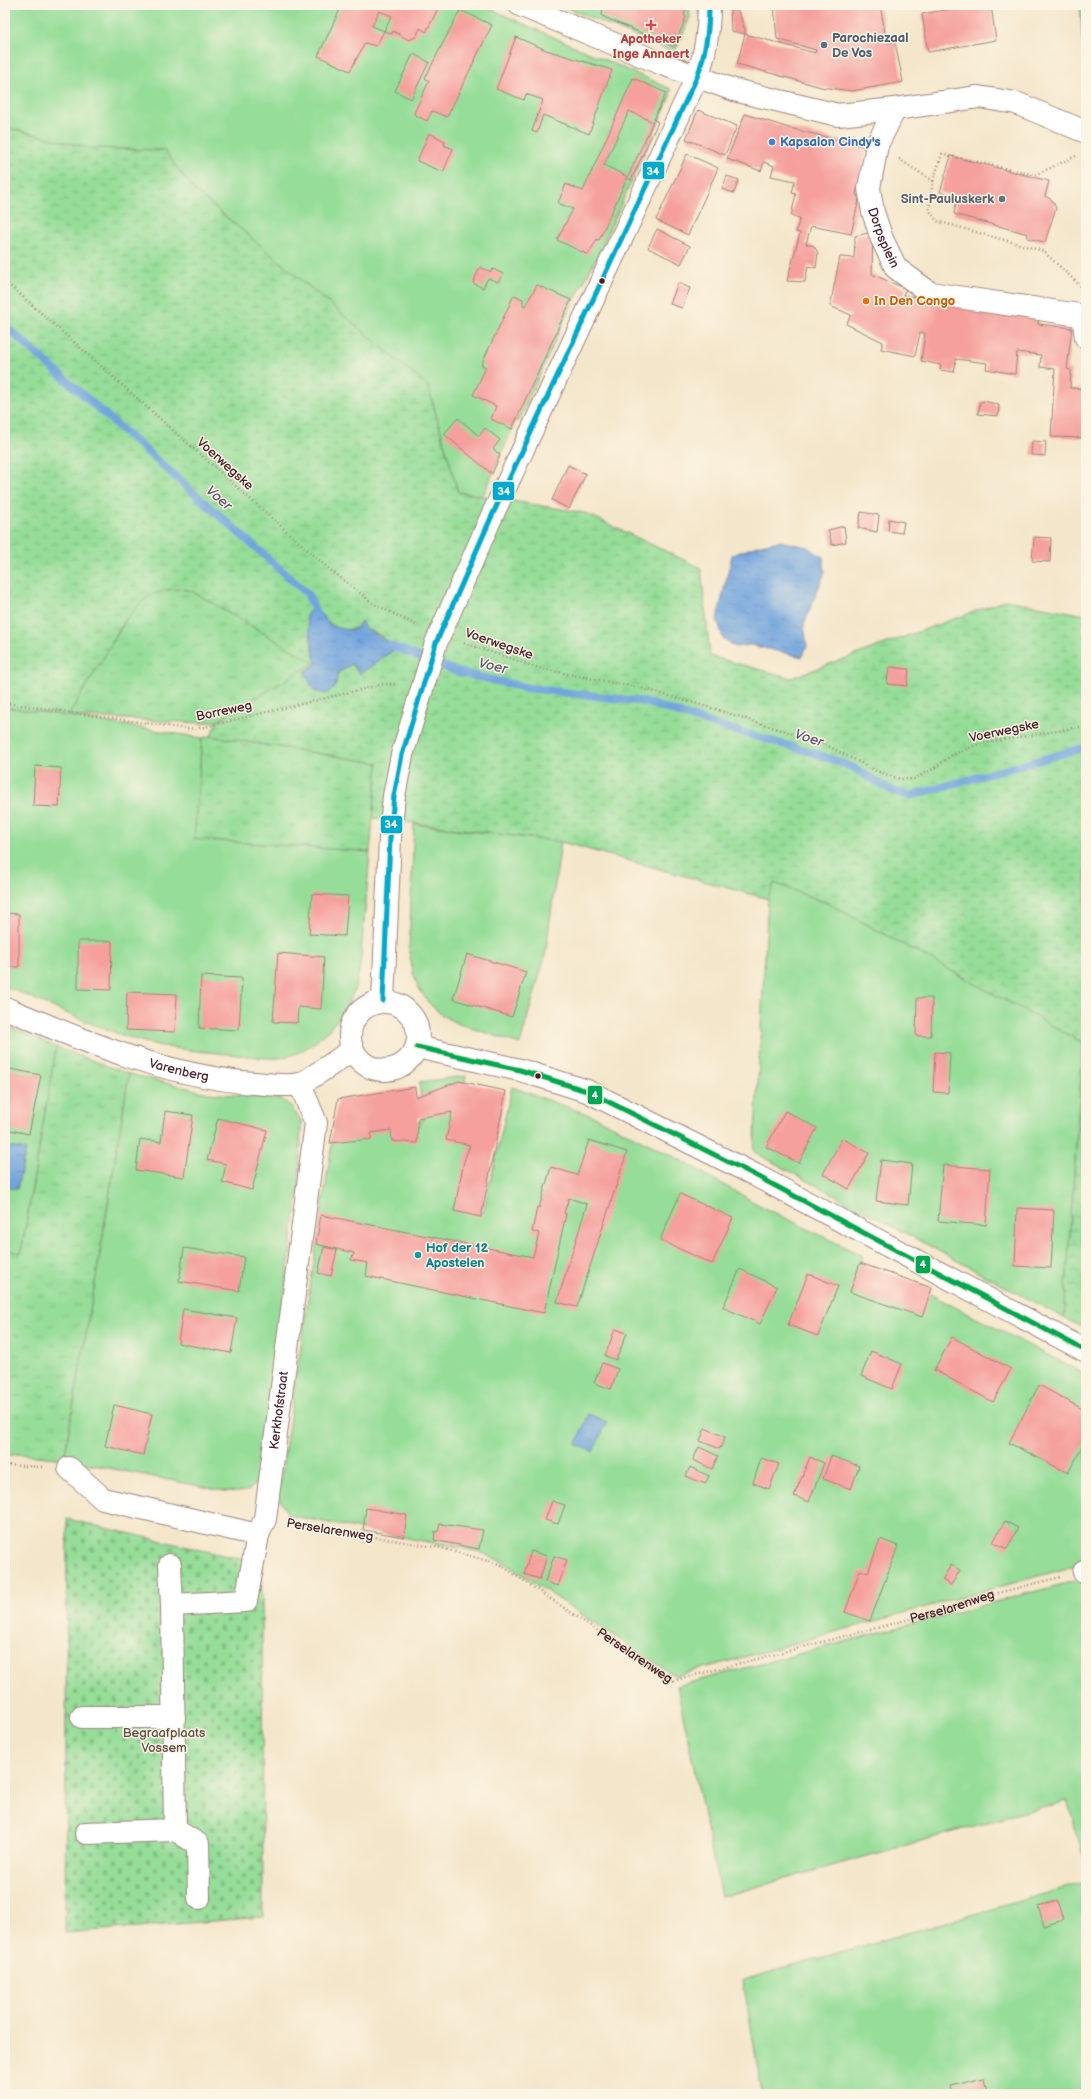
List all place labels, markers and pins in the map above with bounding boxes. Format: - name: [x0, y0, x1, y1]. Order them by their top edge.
- marker: Apotheker Inge Annaert: [646, 20, 656, 30]
- place label: Parochiezaal De Vos: [832, 30, 908, 61]
- place label: Apotheker Inge Annaert: [613, 31, 690, 62]
- marker: Parochiezaal De Vos: [819, 40, 829, 50]
- place label: Kapsalon Cindy's: [780, 134, 881, 150]
- marker: Kapsalon Cindy's: [767, 137, 777, 147]
- place label: Sint-Pauluskerk: [901, 191, 994, 207]
- marker: Sint-Pauluskerk: [997, 194, 1007, 204]
- unlabelled marker: [597, 276, 607, 286]
- place label: In Den Congo: [874, 293, 955, 309]
- marker: In Den Congo: [861, 296, 871, 306]
- unlabelled marker: [533, 1071, 543, 1081]
- place label: Hof der 12 Apostelen: [425, 1240, 488, 1271]
- marker: Hof der 12 Apostelen: [413, 1250, 423, 1260]

